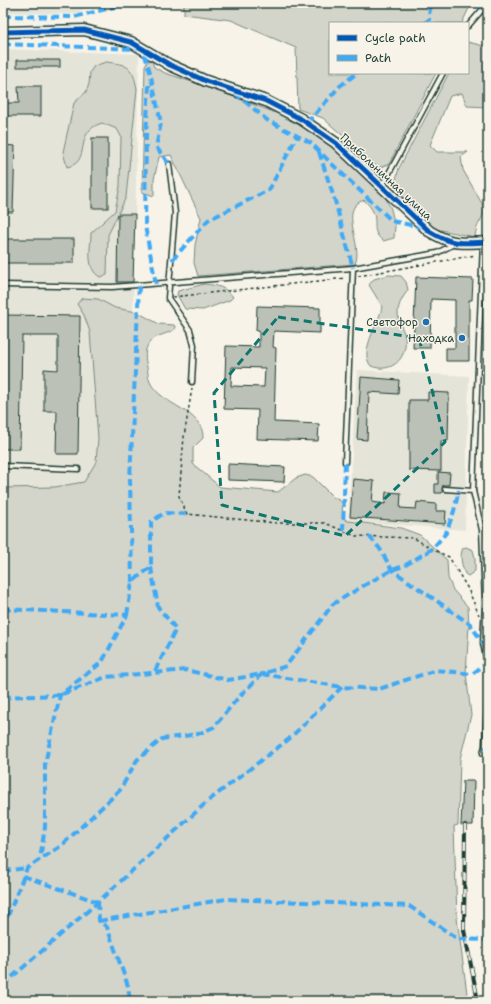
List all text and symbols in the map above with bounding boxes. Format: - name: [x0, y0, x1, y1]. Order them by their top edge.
- legend: [329, 22, 469, 74]
- text: Cycle path: [365, 30, 426, 46]
- text: Path: [365, 50, 391, 66]
- street label: Прибольничная улица: [337, 130, 435, 224]
- place label: Светофор: [366, 315, 418, 330]
- marker: Светофор: [421, 317, 431, 327]
- place label: Находка: [408, 331, 454, 346]
- marker: Находка: [457, 333, 467, 343]

